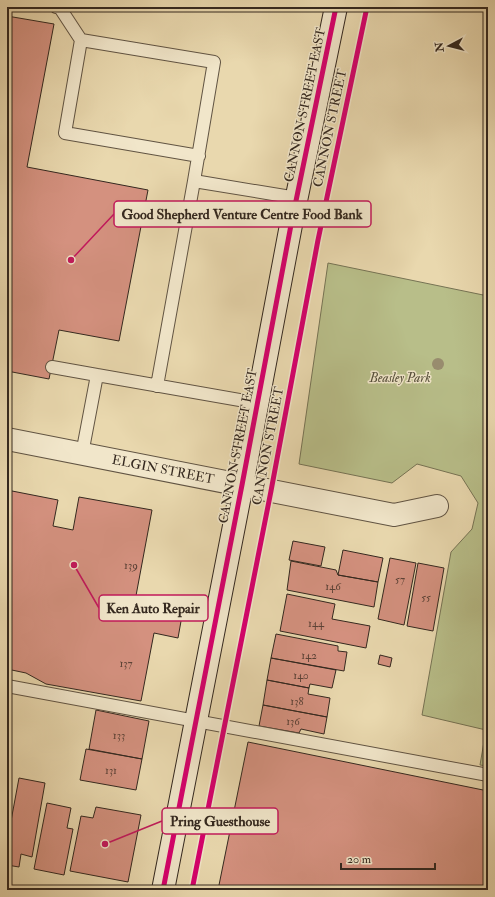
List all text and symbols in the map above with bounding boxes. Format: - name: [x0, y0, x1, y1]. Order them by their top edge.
- street label: CANNON STREET EAST: [281, 26, 329, 184]
- north arrow: [429, 26, 469, 66]
- text: N: [432, 40, 447, 54]
- street label: CANNON STREET: [310, 68, 350, 188]
- callout: Good Shepherd Venture Centre Food Bank: [114, 201, 371, 227]
- text: Good Shepherd Venture Centre Food Bank: [121, 206, 363, 224]
- street label: CANNON STREET EAST: [215, 367, 261, 525]
- park label: Beasley Park: [368, 370, 431, 386]
- street label: CANNON STREET: [249, 385, 287, 507]
- street label: ELGIN STREET: [110, 452, 216, 488]
- house number: 139: [124, 559, 138, 572]
- house number: 57: [395, 573, 405, 586]
- house number: 146: [325, 580, 342, 593]
- house number: 55: [421, 591, 431, 604]
- callout: Ken Auto Repair: [99, 595, 208, 621]
- text: Ken Auto Repair: [106, 600, 200, 618]
- house number: 144: [308, 617, 325, 630]
- house number: 142: [301, 649, 317, 662]
- house number: 137: [119, 657, 133, 670]
- house number: 140: [293, 669, 309, 682]
- house number: 138: [290, 695, 304, 708]
- house number: 136: [286, 715, 301, 728]
- house number: 133: [113, 729, 125, 742]
- house number: 131: [105, 764, 117, 777]
- callout: Pring Guesthouse: [162, 808, 278, 834]
- text: Pring Guesthouse: [170, 813, 270, 831]
- scale bar: [341, 845, 435, 871]
- text: 20 m: [347, 852, 372, 867]

